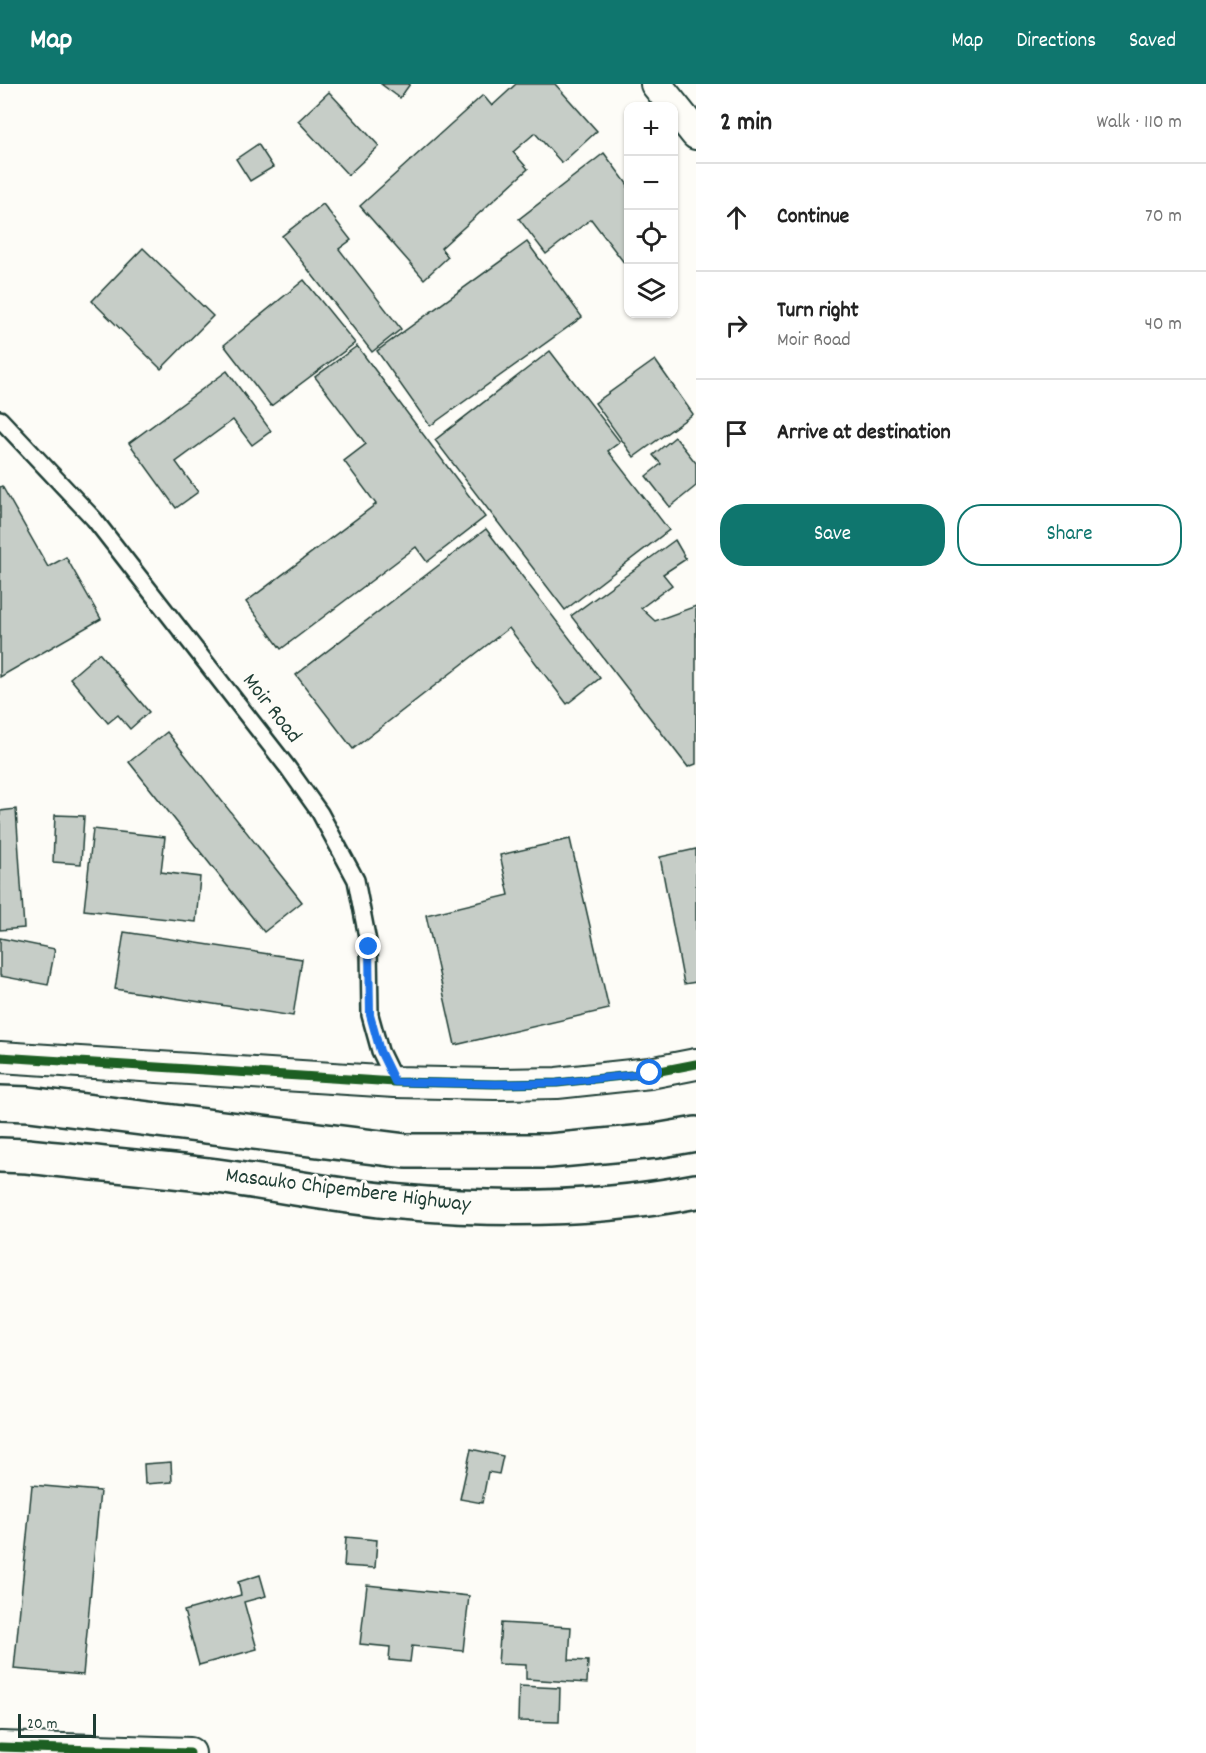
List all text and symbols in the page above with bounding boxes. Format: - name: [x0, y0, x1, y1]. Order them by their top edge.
- text: Map: [30, 22, 72, 62]
- text: Map: [952, 27, 983, 57]
- text: Directions: [1016, 27, 1096, 57]
- text: Saved: [1129, 27, 1176, 57]
- map controls: [624, 102, 678, 318]
- button: +: [624, 102, 678, 156]
- text: 2 min: [720, 105, 772, 142]
- text: Walk · 110 m: [1096, 109, 1182, 137]
- button: −: [624, 156, 678, 210]
- icon: ahead: [720, 201, 753, 234]
- text: Continue: [777, 202, 849, 233]
- text: 70 m: [1145, 203, 1182, 231]
- button: locate: [624, 210, 678, 264]
- button: layers: [624, 264, 678, 318]
- text: Turn right: [777, 296, 859, 327]
- icon: right: [720, 309, 753, 342]
- text: 40 m: [1144, 311, 1182, 339]
- text: Moir Road: [777, 327, 851, 355]
- icon: arrive: [720, 417, 753, 450]
- text: Arrive at destination: [777, 418, 951, 449]
- button: Save: [720, 504, 945, 566]
- button: Share: [957, 504, 1182, 566]
- street label: Moir Road: [234, 668, 308, 750]
- route end: [355, 933, 381, 959]
- route start: [636, 1059, 662, 1085]
- street label: Masauko Chipembere Highway: [224, 1161, 473, 1222]
- scale bar: [18, 1711, 96, 1738]
- text: 20 m: [27, 1713, 57, 1736]

